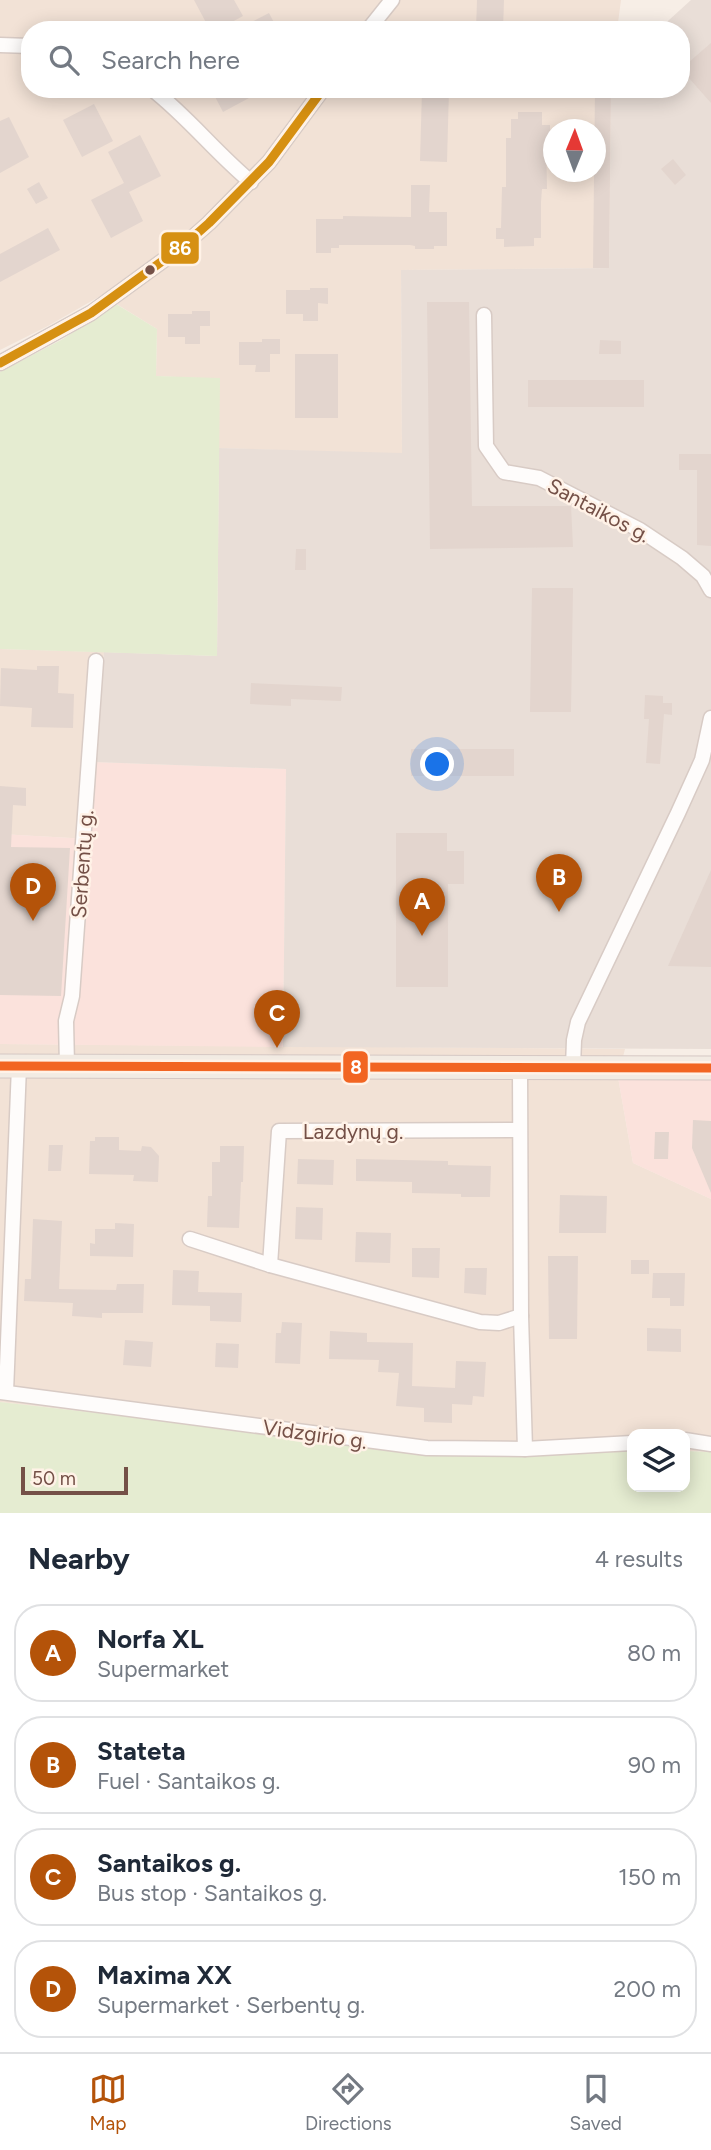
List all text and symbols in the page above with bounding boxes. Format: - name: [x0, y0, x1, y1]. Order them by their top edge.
- search box: [21, 21, 690, 98]
- icon: search: [45, 41, 83, 79]
- text: Search here: [101, 44, 240, 76]
- north arrow: [543, 119, 606, 182]
- line badge: 86: [160, 231, 200, 265]
- text: 86: [169, 237, 191, 260]
- unlabelled marker: [143, 263, 157, 277]
- street label: Santaikos g.: [543, 473, 655, 547]
- your location: [420, 747, 454, 781]
- street label: Serbentų g.: [66, 809, 98, 919]
- pin: B: [536, 854, 582, 912]
- pin: D: [10, 863, 56, 921]
- pin: A: [399, 878, 445, 936]
- pin: C: [254, 990, 300, 1048]
- line badge: 8: [342, 1050, 369, 1084]
- text: 8: [350, 1056, 362, 1079]
- street label: Lazdynų g.: [303, 1119, 403, 1144]
- street label: Vidzgirio g.: [261, 1414, 369, 1454]
- map controls: [627, 1429, 690, 1492]
- button: layers: [627, 1429, 690, 1492]
- scale bar: [21, 1464, 128, 1496]
- text: 50 m: [32, 1467, 76, 1490]
- text: Nearby: [28, 1540, 130, 1577]
- text: 4 results: [595, 1545, 683, 1573]
- text: Norfa XL: [97, 1623, 204, 1655]
- text: A: [45, 1639, 61, 1667]
- text: 80 m: [627, 1639, 681, 1667]
- text: Supermarket: [97, 1655, 229, 1683]
- text: Stateta: [97, 1735, 186, 1767]
- text: B: [46, 1751, 60, 1779]
- text: 90 m: [628, 1751, 681, 1779]
- text: Fuel · Santaikos g.: [97, 1767, 280, 1795]
- text: Santaikos g.: [97, 1847, 241, 1879]
- text: C: [45, 1863, 61, 1891]
- text: 150 m: [618, 1863, 681, 1891]
- text: Bus stop · Santaikos g.: [97, 1879, 327, 1907]
- text: Maxima XX: [97, 1959, 232, 1991]
- text: D: [45, 1975, 61, 2003]
- text: 200 m: [613, 1975, 681, 2003]
- text: Supermarket · Serbentų g.: [97, 1991, 365, 2019]
- tab: Map: [89, 2070, 127, 2135]
- tab: Directions: [305, 2070, 392, 2135]
- tab: Saved: [570, 2070, 622, 2135]

